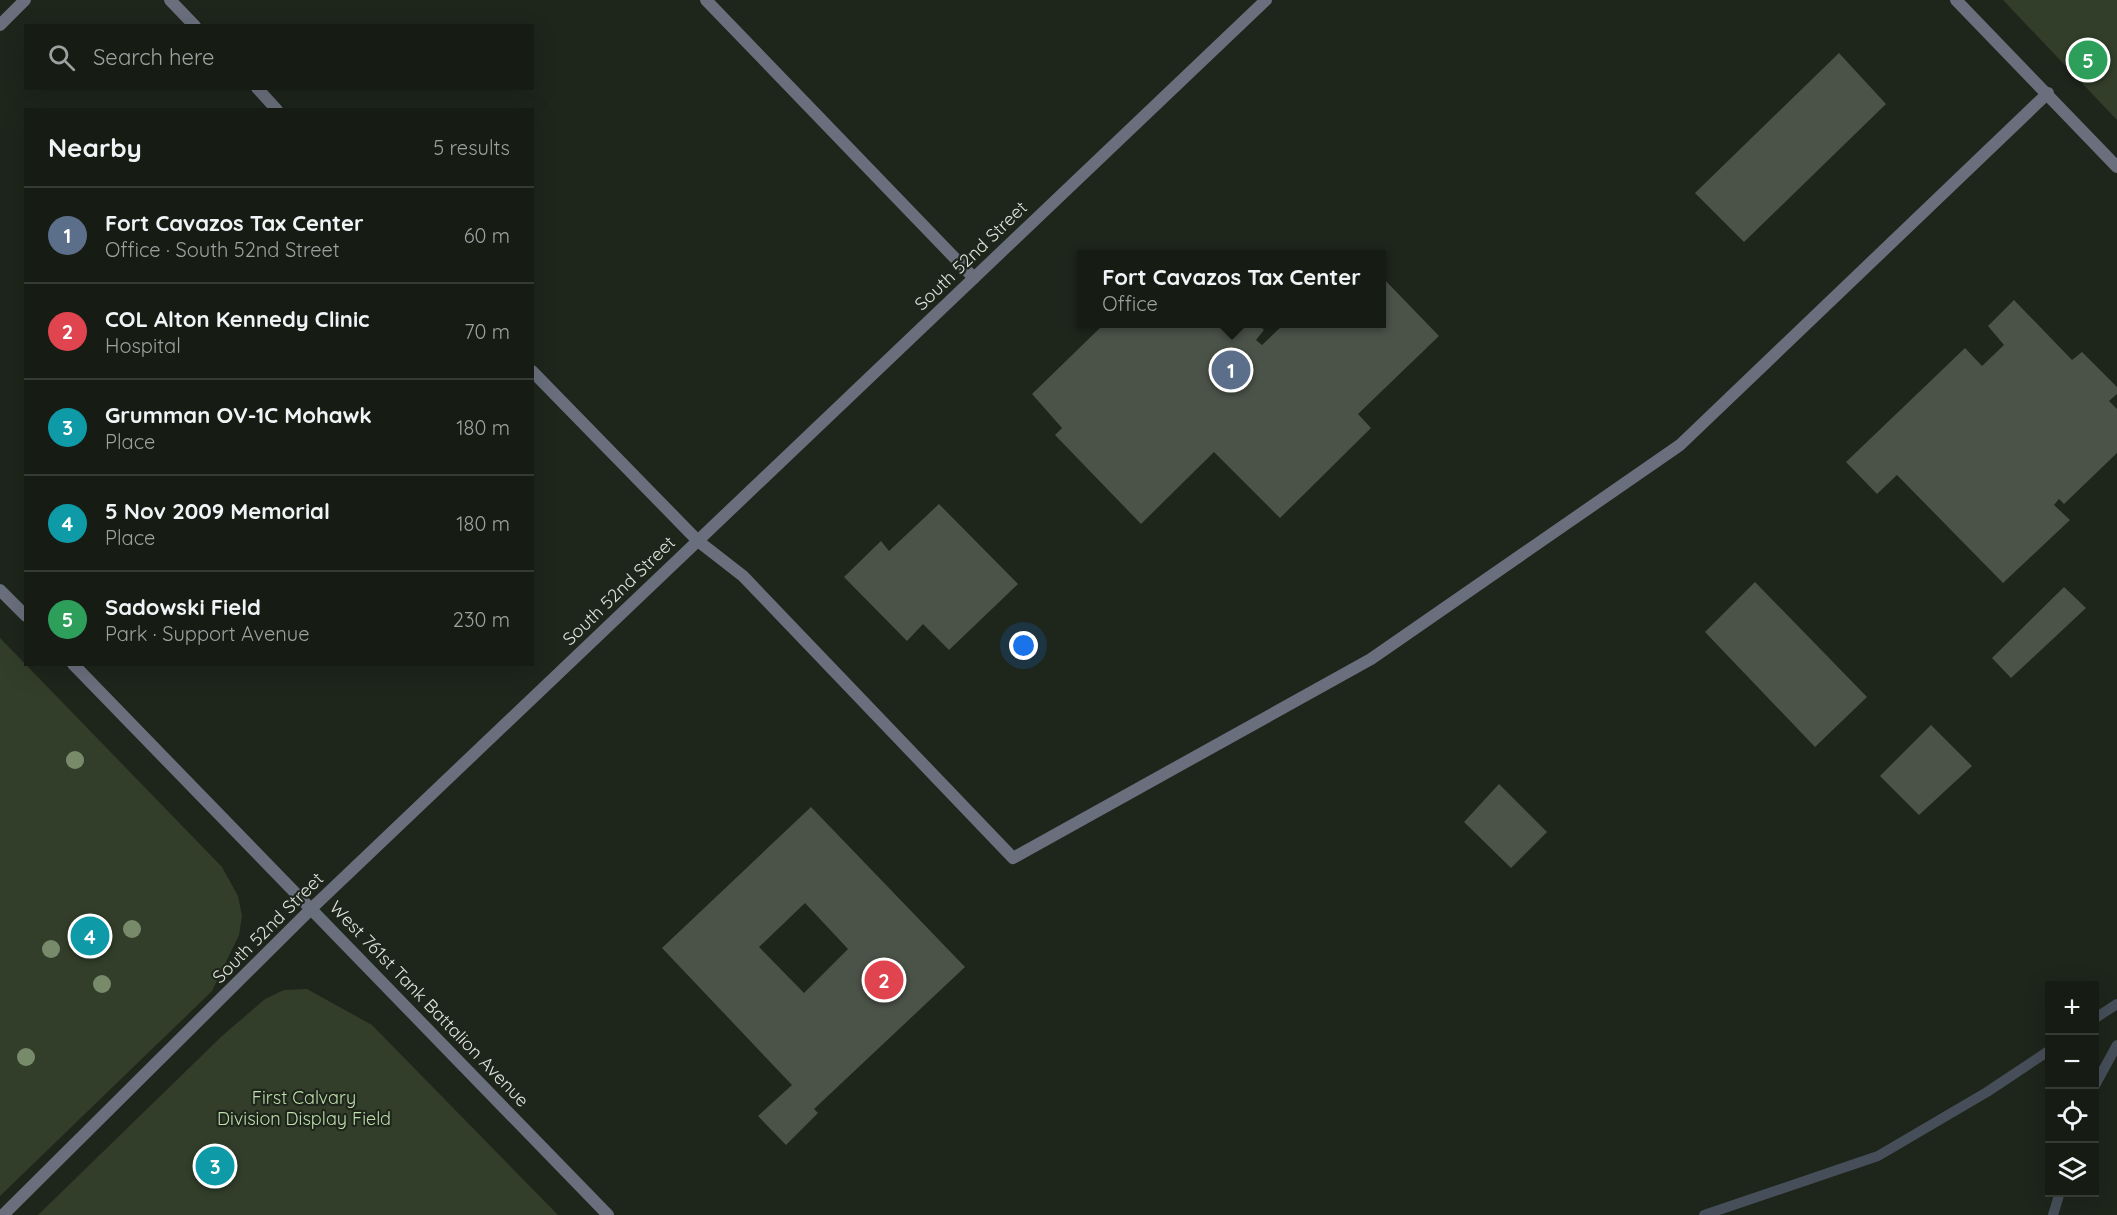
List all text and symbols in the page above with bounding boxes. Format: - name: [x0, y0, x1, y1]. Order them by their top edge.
- search box: [24, 24, 534, 90]
- pin: 5: [2068, 38, 2108, 82]
- icon: search: [45, 41, 78, 74]
- text: Search here: [93, 43, 214, 71]
- text: Nearby: [48, 131, 142, 164]
- text: 5 results: [433, 135, 510, 160]
- street label: South 52nd Street: [910, 196, 1032, 315]
- text: Fort Cavazos Tax Center: [105, 209, 363, 237]
- text: 1: [64, 223, 71, 248]
- text: 60 m: [464, 223, 510, 248]
- text: Office · South 52nd Street: [105, 237, 340, 262]
- popup: [1077, 250, 1386, 328]
- text: Fort Cavazos Tax Center: [1102, 263, 1361, 291]
- text: Office: [1102, 291, 1158, 316]
- text: COL Alton Kennedy Clinic: [105, 305, 370, 333]
- text: 2: [62, 319, 73, 344]
- text: 70 m: [464, 319, 510, 344]
- text: Hospital: [105, 333, 181, 358]
- pin: 1: [1212, 348, 1250, 392]
- text: Grumman OV-1C Mohawk: [105, 401, 372, 429]
- text: 3: [62, 415, 73, 440]
- text: 180 m: [456, 415, 510, 440]
- text: Place: [105, 429, 155, 454]
- text: 5 Nov 2009 Memorial: [105, 497, 330, 525]
- text: 4: [62, 511, 73, 536]
- text: 180 m: [456, 511, 510, 536]
- text: Place: [105, 525, 155, 550]
- street label: South 52nd Street: [558, 531, 680, 650]
- text: Sadowski Field: [105, 593, 261, 621]
- text: 5: [62, 607, 73, 632]
- text: 230 m: [453, 607, 510, 632]
- text: Park · Support Avenue: [105, 621, 309, 646]
- your location: [1009, 631, 1038, 660]
- street label: South 52nd Street: [207, 867, 328, 988]
- street label: West 761st Tank Battalion Avenue: [325, 896, 534, 1111]
- pin: 4: [70, 914, 110, 958]
- pin: 2: [864, 958, 904, 1002]
- map controls: [2045, 981, 2099, 1197]
- button: +: [2045, 981, 2099, 1035]
- button: −: [2045, 1035, 2099, 1089]
- park label: First Calvary Division Display Field: [217, 1086, 391, 1130]
- button: locate: [2045, 1089, 2099, 1143]
- button: layers: [2045, 1143, 2099, 1197]
- pin: 3: [196, 1144, 234, 1188]

